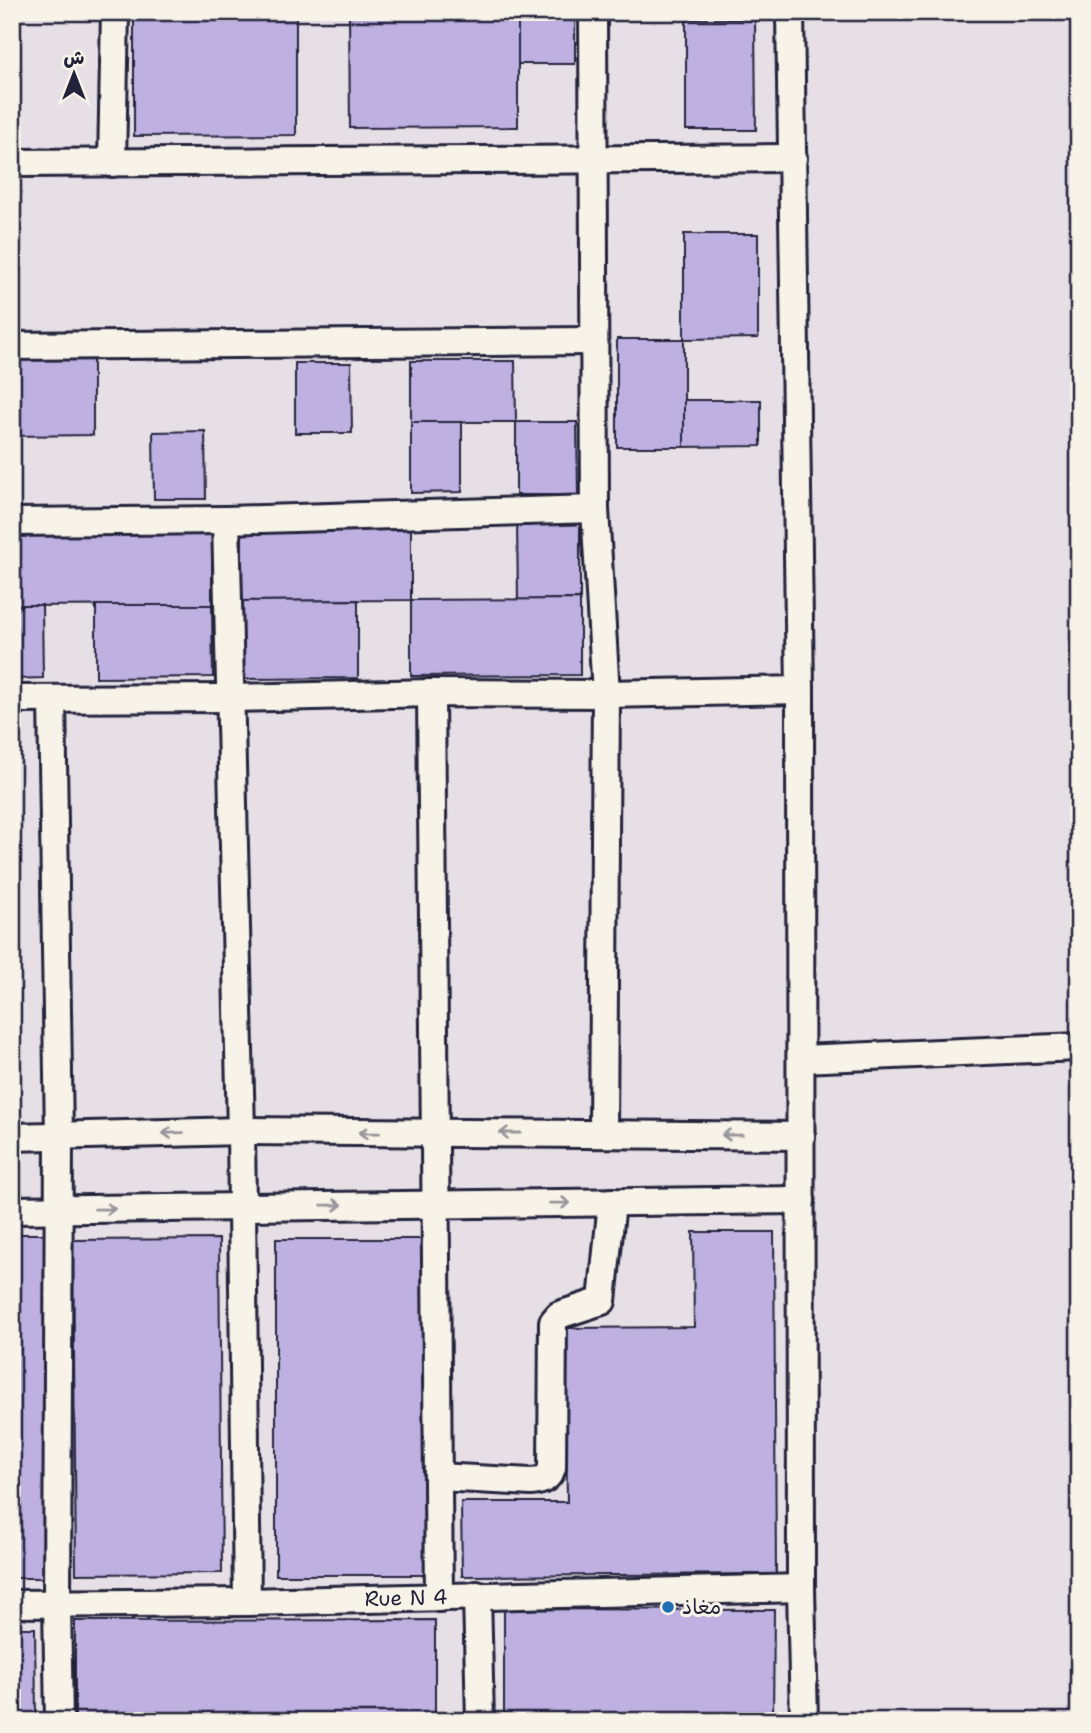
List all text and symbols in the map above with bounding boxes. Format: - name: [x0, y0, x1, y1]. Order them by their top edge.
- north arrow: [38, 38, 108, 108]
- text: ش: [64, 45, 85, 70]
- one-way arrow: [357, 1126, 380, 1140]
- one-way arrow: [499, 1126, 522, 1140]
- one-way arrow: [162, 1127, 185, 1140]
- one-way arrow: [721, 1129, 744, 1142]
- one-way arrow: [548, 1196, 571, 1210]
- one-way arrow: [321, 1198, 344, 1212]
- one-way arrow: [93, 1202, 116, 1215]
- street label: Rue N 4: [364, 1583, 448, 1613]
- place label: مغاذ: [682, 1593, 721, 1621]
- marker: مغاذ: [660, 1599, 676, 1615]

